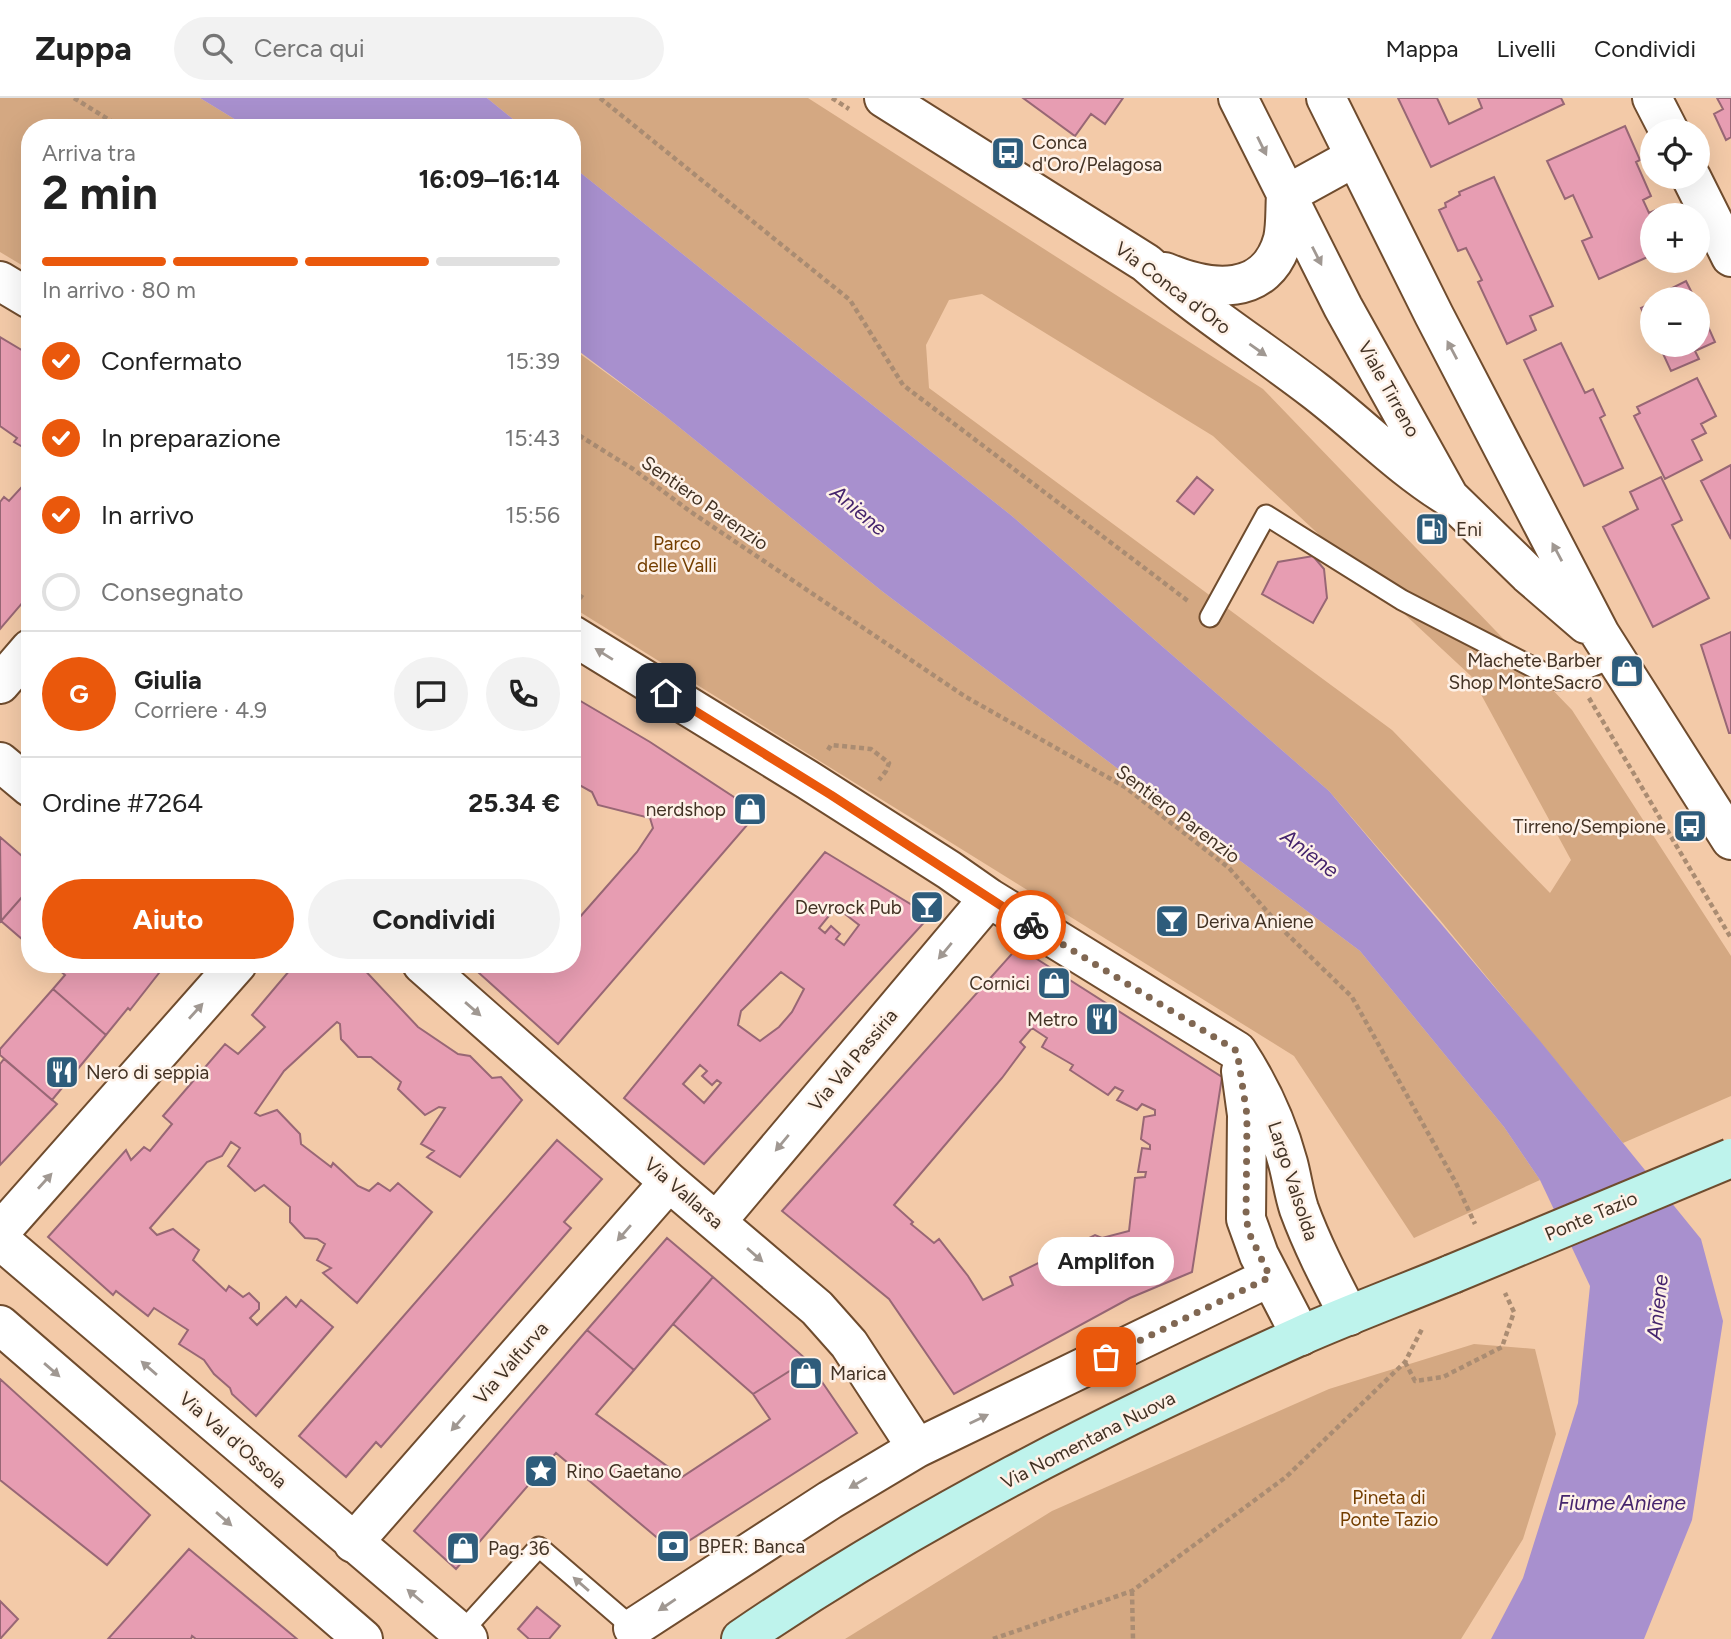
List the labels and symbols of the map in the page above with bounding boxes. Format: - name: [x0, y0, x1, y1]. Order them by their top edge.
- place label: Conca d'Oro/Pelagosa: [1032, 131, 1162, 176]
- bus stop icon: Conca d'Oro/Pelagosa: [989, 134, 1027, 172]
- one-way arrow: [1256, 136, 1268, 156]
- street label: Via Conca d'Oro: [1111, 237, 1235, 339]
- one-way arrow: [1311, 246, 1322, 266]
- street label: Viale Tirreno: [1353, 337, 1425, 441]
- one-way arrow: [1446, 340, 1458, 360]
- one-way arrow: [1249, 343, 1267, 357]
- street label: Sentiero Parenzio: [637, 451, 773, 555]
- water label: Aniene: [825, 479, 893, 541]
- fuel station icon: Eni: [1413, 510, 1451, 548]
- place label: Eni: [1456, 518, 1482, 541]
- park label: Parco delle Valli: [637, 532, 717, 577]
- one-way arrow: [1551, 542, 1563, 562]
- one-way arrow: [594, 648, 613, 661]
- place label: Machete Barber Shop MonteSacro: [1449, 649, 1603, 694]
- shop icon: Machete Barber Shop MonteSacro: [1608, 652, 1646, 690]
- pin: [636, 663, 696, 723]
- street label: Sentiero Parenzio: [1111, 760, 1245, 868]
- shop icon: nerdshop: [731, 790, 769, 828]
- place label: nerdshop: [646, 798, 726, 821]
- bus stop icon: Tirreno/Sempione: [1671, 807, 1709, 845]
- place label: Tirreno/Sempione: [1513, 815, 1666, 838]
- water label: Aniene: [1275, 823, 1344, 883]
- bar icon: Devrock Pub: [908, 888, 946, 926]
- courier: [996, 890, 1066, 960]
- place label: Devrock Pub: [795, 896, 902, 919]
- bar icon: Deriva Aniene: [1153, 902, 1191, 940]
- place label: Deriva Aniene: [1196, 910, 1314, 933]
- one-way arrow: [937, 941, 952, 959]
- shop icon: Cornici: [1035, 964, 1073, 1002]
- place label: Cornici: [969, 972, 1030, 995]
- restaurant icon: Metro: [1083, 1000, 1121, 1038]
- one-way arrow: [464, 1001, 482, 1017]
- one-way arrow: [188, 1002, 204, 1020]
- street label: Via Val Passiria: [804, 1004, 902, 1116]
- place label: Metro: [1027, 1008, 1078, 1031]
- restaurant icon: Nero di seppia: [43, 1053, 81, 1091]
- place label: Nero di seppia: [86, 1061, 209, 1084]
- street label: Largo Valsolda: [1263, 1118, 1323, 1244]
- one-way arrow: [775, 1134, 790, 1152]
- street label: Via Vallarsa: [640, 1152, 728, 1234]
- one-way arrow: [37, 1172, 53, 1190]
- street label: Ponte Tazio: [1541, 1186, 1641, 1246]
- one-way arrow: [617, 1225, 632, 1242]
- callout: Amplifon: [1038, 1238, 1174, 1287]
- one-way arrow: [747, 1247, 764, 1262]
- water label: Aniene: [1641, 1273, 1673, 1342]
- street label: Via Valfurva: [469, 1317, 553, 1409]
- pin: [1076, 1327, 1136, 1387]
- shop icon: Marica: [787, 1354, 825, 1392]
- one-way arrow: [140, 1360, 158, 1376]
- one-way arrow: [43, 1362, 60, 1377]
- place label: Marica: [830, 1362, 887, 1385]
- street label: Via Nomentana Nuova: [997, 1386, 1179, 1494]
- street label: Via Val d'Ossola: [174, 1387, 292, 1493]
- one-way arrow: [969, 1413, 989, 1425]
- one-way arrow: [451, 1414, 467, 1431]
- place icon: Rino Gaetano: [522, 1452, 560, 1490]
- place label: Rino Gaetano: [566, 1460, 682, 1483]
- one-way arrow: [849, 1476, 868, 1489]
- park label: Pineta di Ponte Tazio: [1340, 1486, 1438, 1531]
- water label: Fiume Aniene: [1558, 1490, 1687, 1515]
- one-way arrow: [215, 1511, 232, 1526]
- bank icon: BPER: Banca: [654, 1527, 692, 1565]
- shop icon: Pag. 36: [444, 1529, 482, 1567]
- place label: BPER: Banca: [698, 1535, 805, 1558]
- place label: Pag. 36: [488, 1537, 550, 1560]
- one-way arrow: [573, 1577, 590, 1592]
- one-way arrow: [406, 1588, 424, 1604]
- one-way arrow: [658, 1598, 676, 1612]

